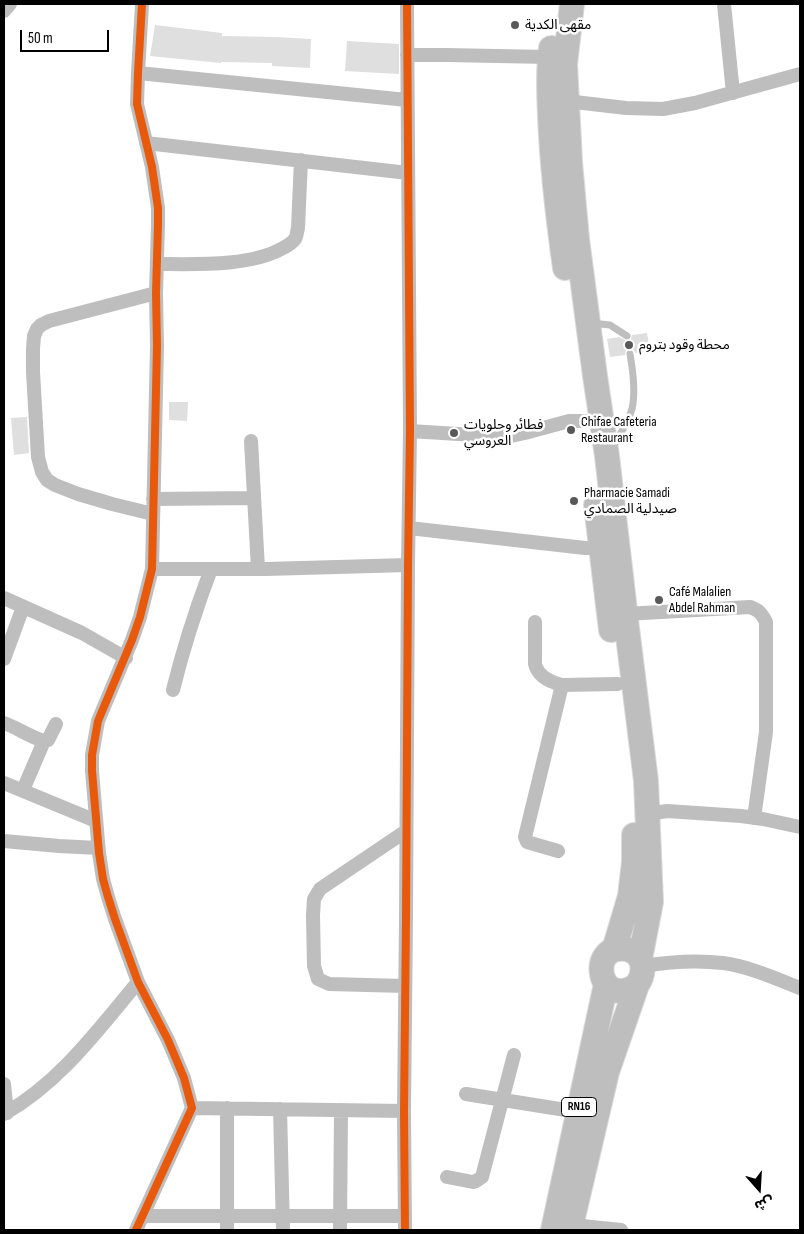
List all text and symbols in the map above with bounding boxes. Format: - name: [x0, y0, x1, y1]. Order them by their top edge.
- place label: مقهى الكدية: [525, 17, 591, 33]
- marker: مقهى الكدية: [509, 19, 521, 31]
- scale bar: [22, 20, 111, 52]
- text: 50 m: [28, 29, 53, 48]
- place label: محطة وقود بتروم: [639, 337, 730, 353]
- marker: محطة وقود بتروم: [623, 339, 635, 351]
- place label: Chifae Cafeteria Restaurant: [581, 414, 657, 447]
- place label: فطائر وحلويات العروسي: [464, 417, 543, 450]
- marker: Chifae Cafeteria Restaurant: [565, 424, 577, 436]
- marker: فطائر وحلويات العروسي: [448, 427, 460, 439]
- place label: Pharmacie Samadi صيدلية الصمادي: [584, 485, 677, 518]
- marker: Pharmacie Samadi صيدلية الصمادي: [568, 495, 580, 507]
- place label: Café Malalien Abdel Rahman: [669, 584, 735, 616]
- marker: Café Malalien Abdel Rahman: [653, 594, 665, 606]
- road number: RN16: [562, 1098, 596, 1116]
- north arrow: [734, 1164, 784, 1214]
- text: ش: [752, 1192, 776, 1215]

